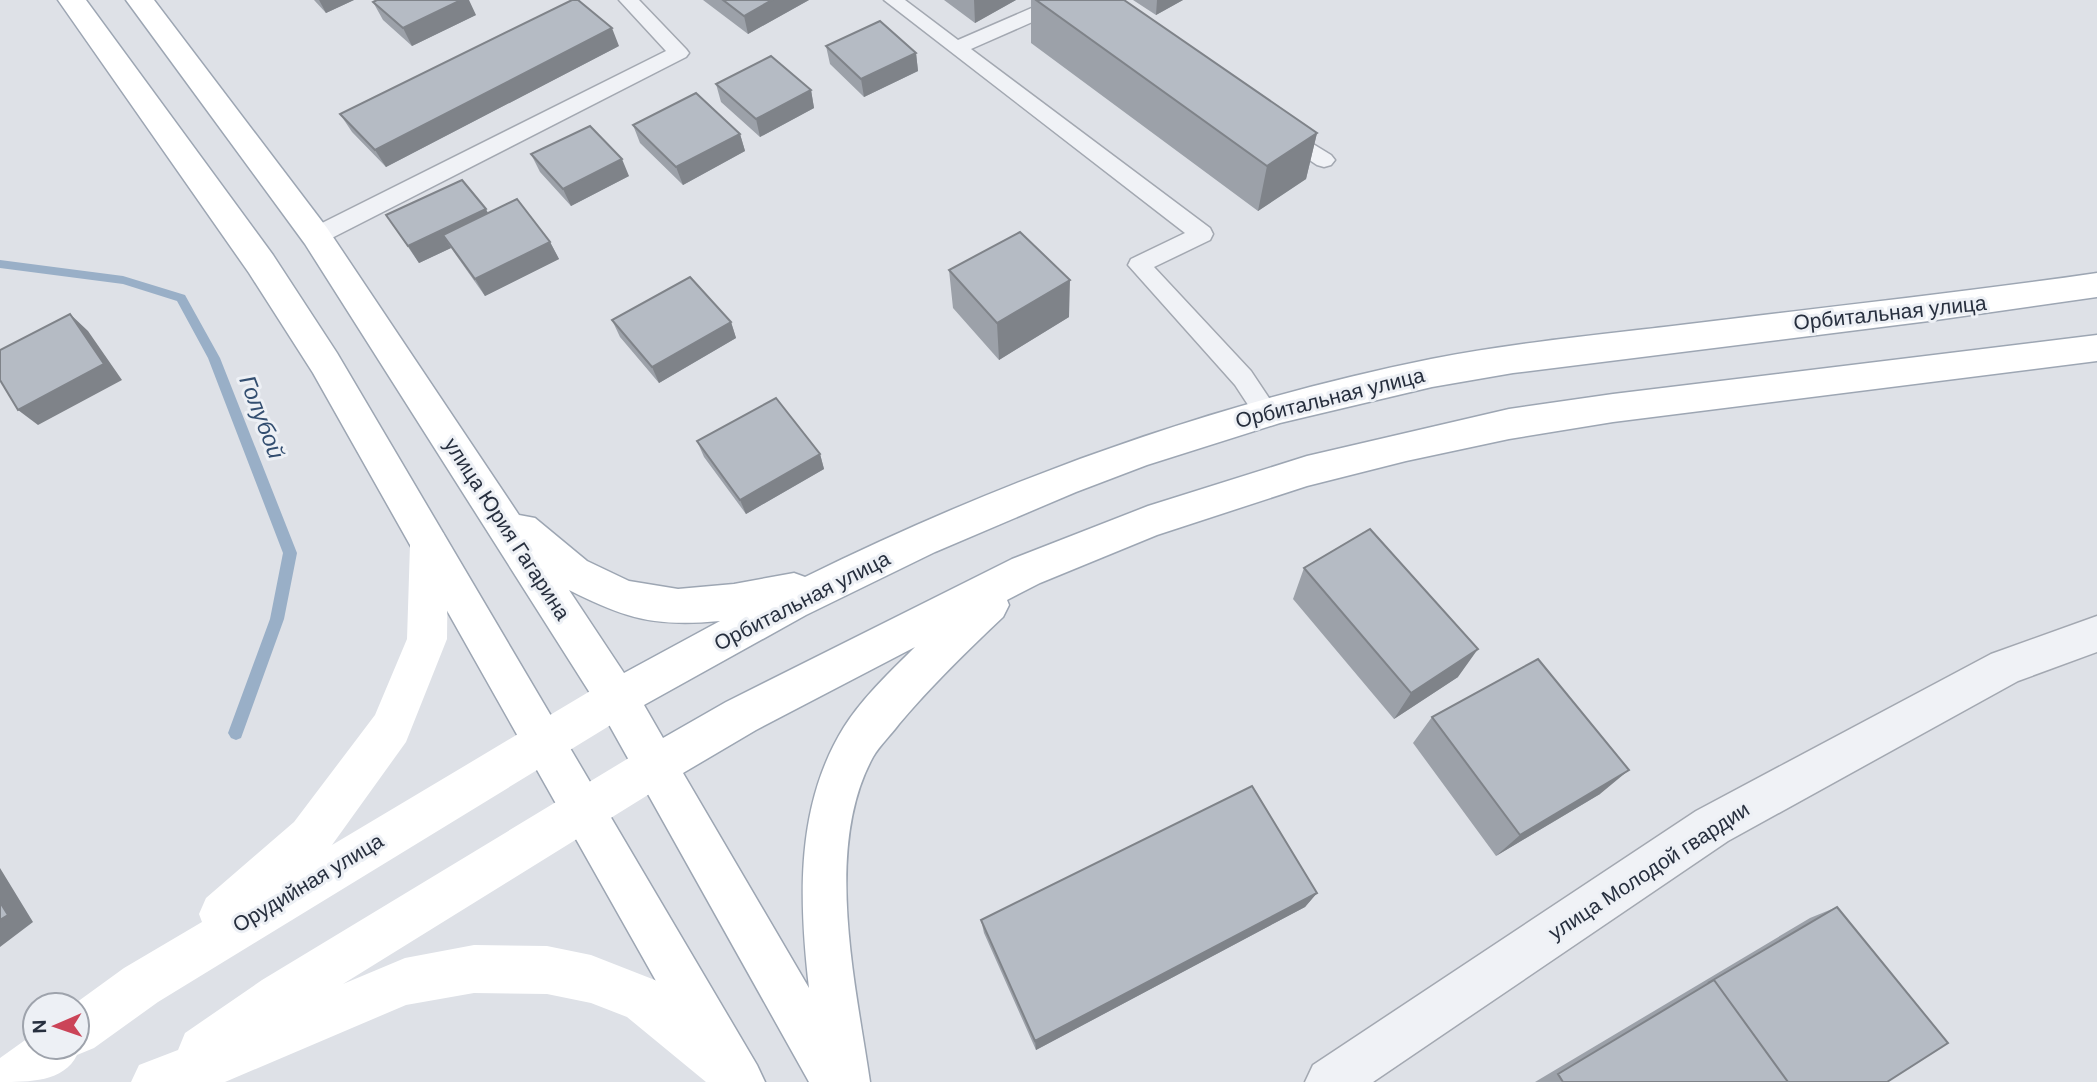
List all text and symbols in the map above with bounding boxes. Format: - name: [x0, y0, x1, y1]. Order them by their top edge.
- street label: Орбитальная улица: [1792, 289, 1988, 337]
- street label: Орбитальная улица: [1232, 361, 1428, 435]
- water label: Голубой: [232, 371, 292, 463]
- street label: улица Юрия Гагарина: [437, 432, 577, 626]
- street label: Орбитальная улица: [709, 544, 895, 658]
- street label: улица Молодой гвардии: [1543, 795, 1755, 947]
- street label: Орудийная улица: [227, 827, 389, 939]
- north arrow: [21, 991, 91, 1061]
- text: N: [27, 1019, 52, 1034]

